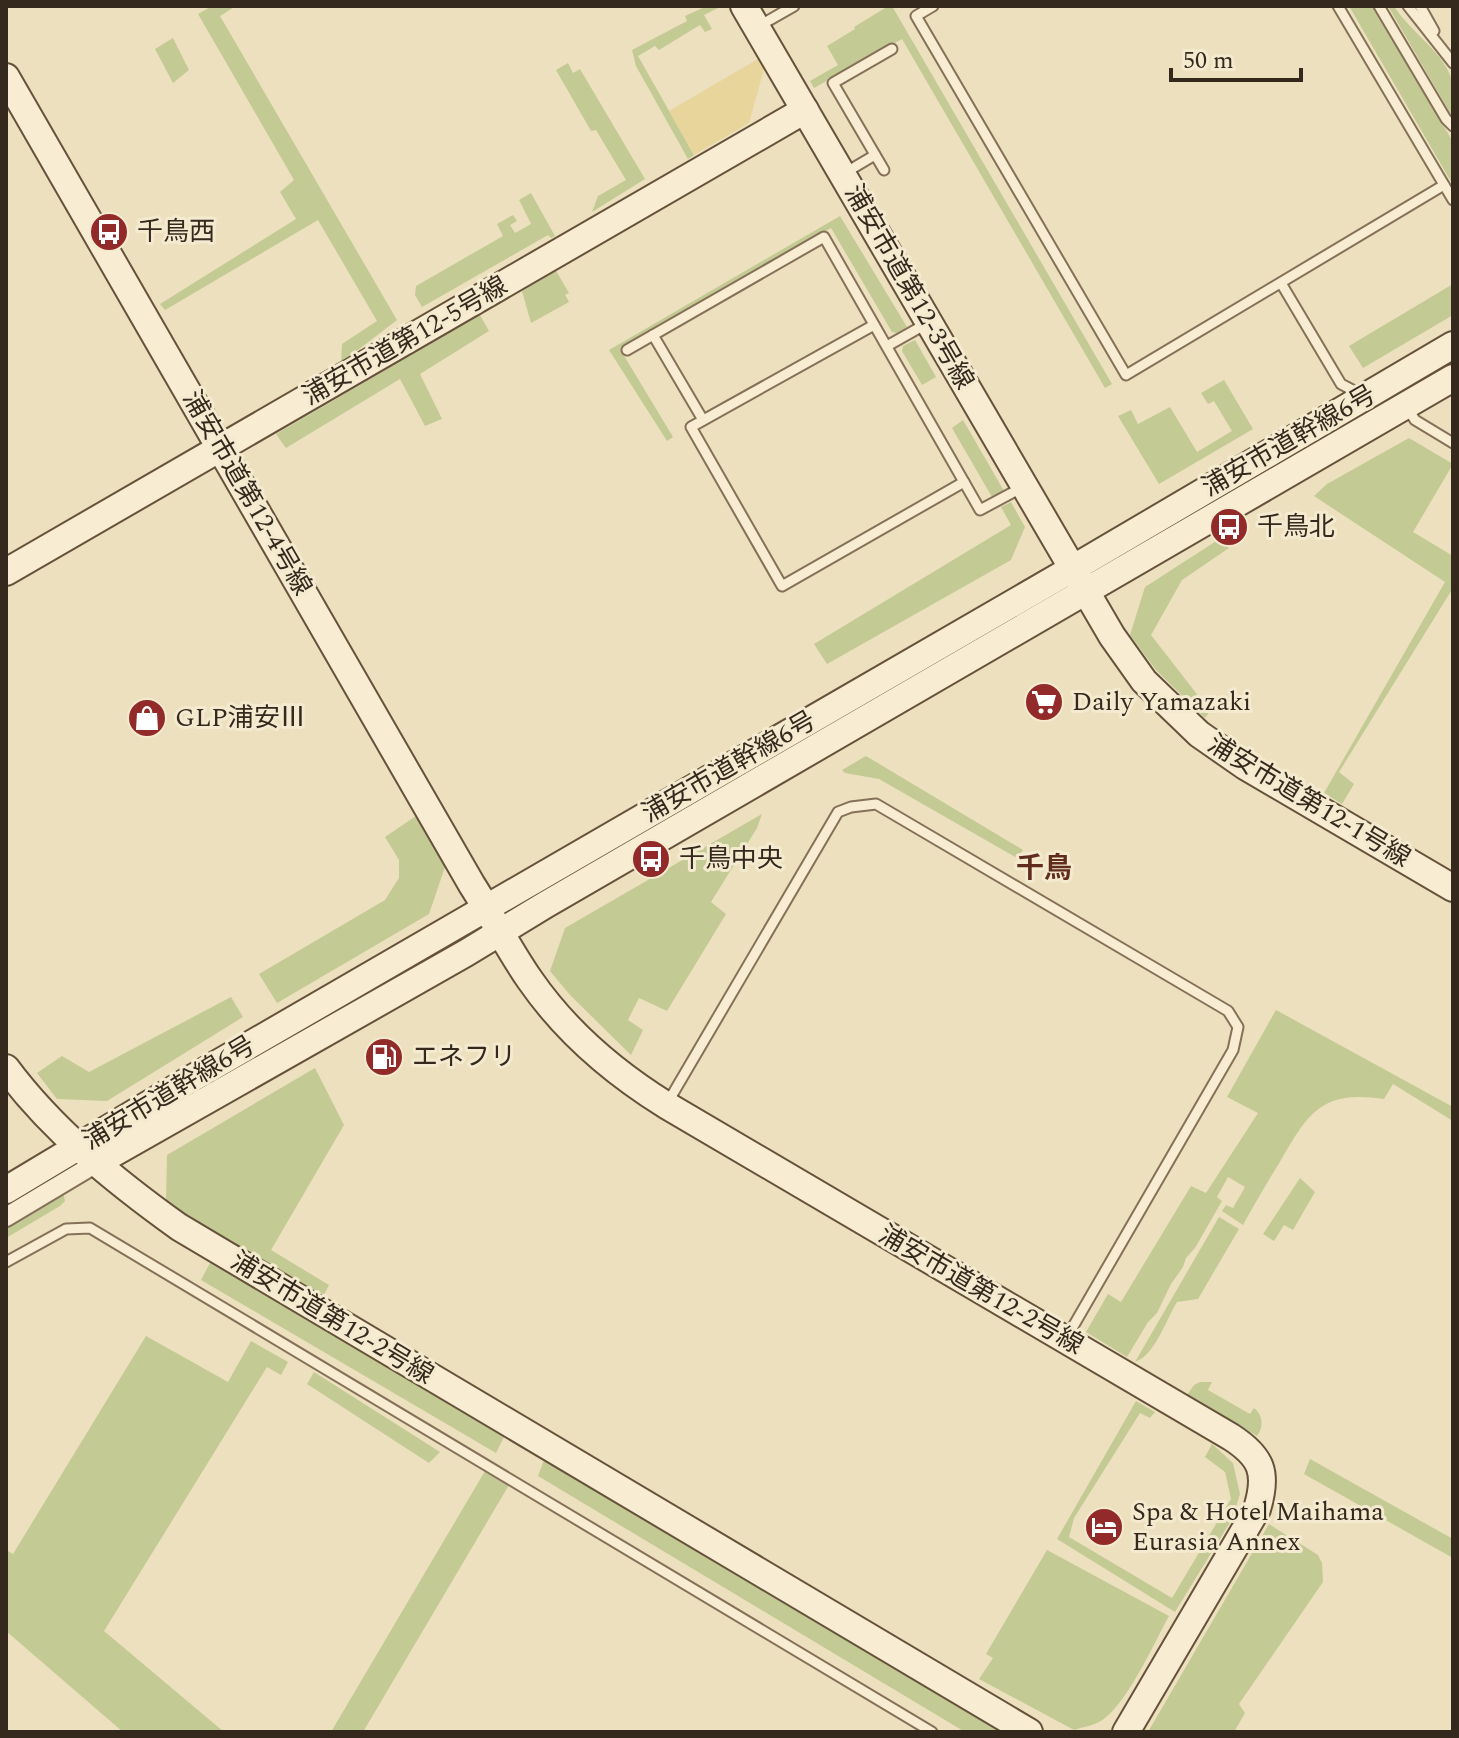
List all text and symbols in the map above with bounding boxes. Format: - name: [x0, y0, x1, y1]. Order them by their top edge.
- scale bar: [1171, 32, 1301, 82]
- text: 50 m: [1183, 43, 1234, 79]
- street label: 浦安市道第12-3号線: [834, 177, 984, 397]
- bus stop icon: 千鳥西: [88, 211, 130, 253]
- place label: 千鳥西: [137, 212, 215, 252]
- street label: 浦安市道第12-5号線: [295, 266, 515, 416]
- street label: 浦安市道幹線6号: [1195, 375, 1383, 507]
- street label: 浦安市道第12-4号線: [172, 383, 322, 603]
- bus stop icon: 千鳥北: [1208, 506, 1250, 548]
- place label: 千鳥北: [1257, 507, 1335, 547]
- supermarket icon: Daily Yamazaki: [1023, 681, 1065, 723]
- place label: Daily Yamazaki: [1072, 682, 1251, 722]
- shop icon: GLP浦安Ⅲ: [126, 697, 168, 739]
- place label: GLP浦安Ⅲ: [175, 698, 306, 738]
- street label: 浦安市道幹線6号: [635, 701, 823, 833]
- street label: 浦安市道第12-1号線: [1200, 724, 1418, 878]
- bus stop icon: 千鳥中央: [630, 838, 672, 880]
- place label: 千鳥中央: [679, 839, 783, 879]
- district label: 千鳥: [1016, 847, 1072, 890]
- street label: 浦安市道幹線6号: [75, 1026, 263, 1160]
- fuel station icon: エネフリ: [363, 1036, 405, 1078]
- place label: エネフリ: [412, 1037, 516, 1077]
- street label: 浦安市道第12-2号線: [871, 1215, 1091, 1365]
- street label: 浦安市道第12-2号線: [223, 1241, 441, 1395]
- place label: Spa & Hotel Maihama Eurasia Annex: [1132, 1492, 1384, 1562]
- hotel icon: Spa & Hotel Maihama Eurasia Annex: [1083, 1506, 1125, 1548]

